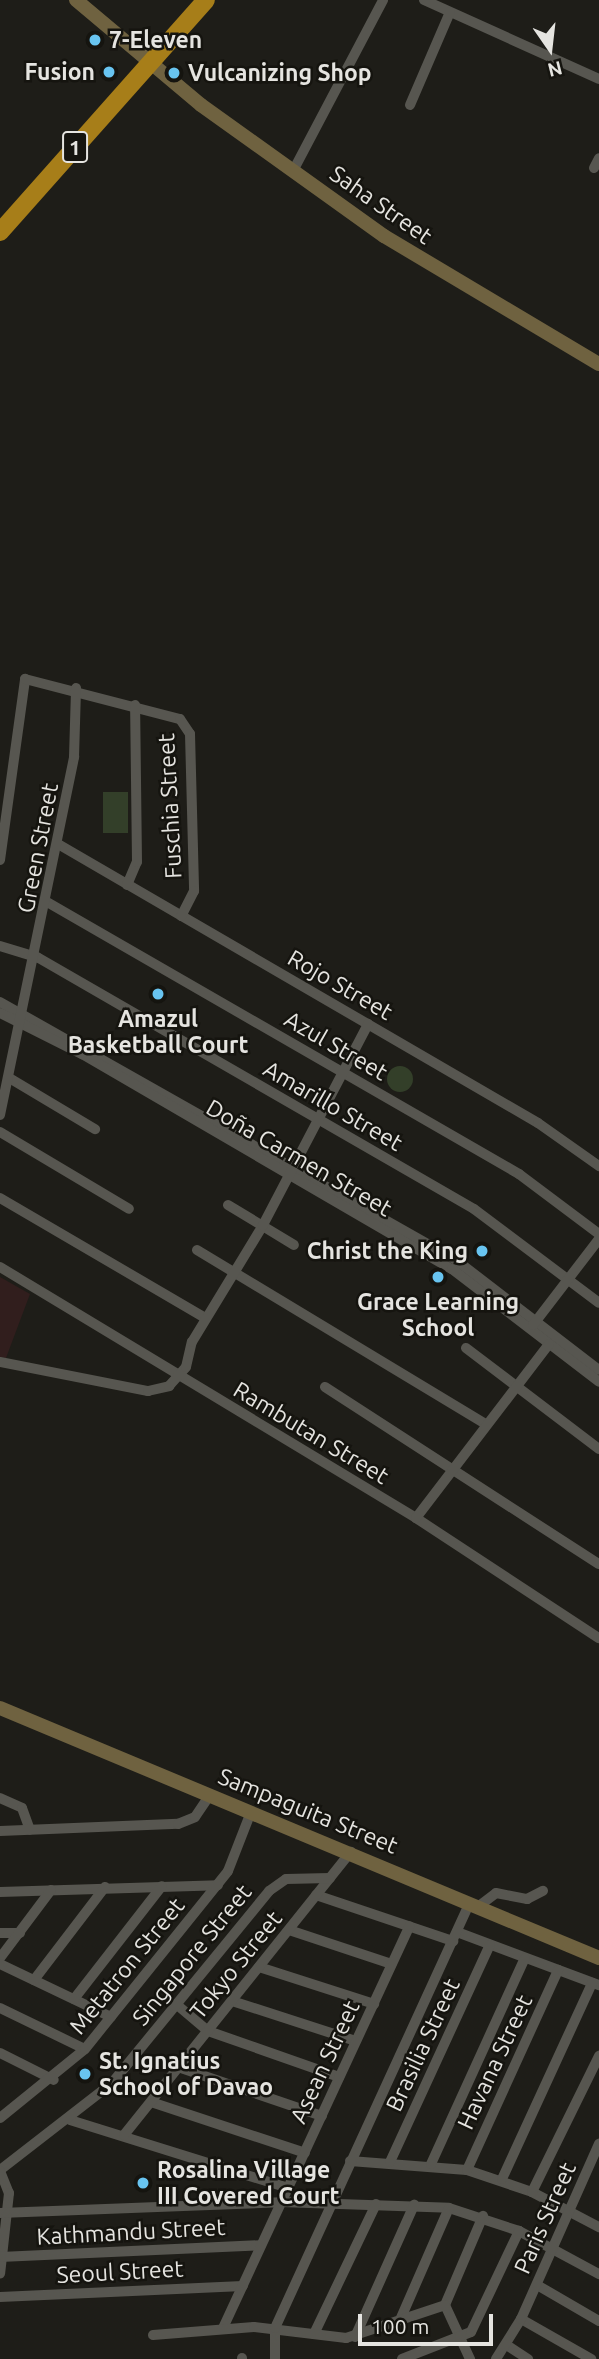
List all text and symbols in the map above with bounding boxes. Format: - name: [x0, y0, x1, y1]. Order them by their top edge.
- north arrow: [515, 14, 585, 84]
- place label: 7-Eleven: [109, 26, 202, 54]
- marker: 7-Eleven: [87, 32, 103, 48]
- text: N: [546, 57, 565, 82]
- place label: Fusion: [24, 58, 95, 86]
- place label: Vulcanizing Shop: [188, 59, 372, 87]
- marker: Fusion: [101, 64, 117, 80]
- marker: Vulcanizing Shop: [166, 65, 182, 81]
- road number: 1: [61, 130, 89, 164]
- street label: Saha Street: [325, 160, 437, 250]
- street label: Fuschia Street: [152, 733, 188, 879]
- street label: Green Street: [12, 781, 64, 915]
- street label: Rojo Street: [283, 944, 397, 1026]
- marker: Amazul Basketball Court: [150, 986, 166, 1002]
- place label: Amazul Basketball Court: [68, 1005, 248, 1059]
- street label: Azul Street: [280, 1005, 392, 1087]
- street label: Amarillo Street: [259, 1055, 407, 1157]
- street label: Doña Carmen Street: [201, 1094, 397, 1222]
- place label: Christ the King: [307, 1237, 468, 1265]
- marker: Christ the King: [474, 1243, 490, 1259]
- marker: Grace Learning School: [430, 1269, 446, 1285]
- place label: Grace Learning School: [357, 1288, 519, 1342]
- street label: Rambutan Street: [228, 1376, 394, 1490]
- street label: Sampaguita Street: [214, 1762, 402, 1860]
- street label: Singapore Street: [127, 1879, 257, 2031]
- street label: Metatron Street: [64, 1892, 190, 2040]
- street label: Tokyo Street: [184, 1905, 288, 2025]
- street label: Brasilia Street: [380, 1974, 466, 2116]
- street label: Havana Street: [452, 1990, 538, 2134]
- street label: Asean Street: [285, 1996, 365, 2128]
- place label: St. Ignatius School of Davao: [99, 2047, 273, 2101]
- marker: St. Ignatius School of Davao: [77, 2066, 93, 2082]
- place label: Rosalina Village III Covered Court: [157, 2156, 339, 2210]
- street label: Paris Street: [508, 2158, 582, 2278]
- marker: Rosalina Village III Covered Court: [135, 2175, 151, 2191]
- street label: Kathmandu Street: [36, 2213, 226, 2251]
- street label: Seoul Street: [56, 2255, 184, 2289]
- scale bar: [361, 2300, 496, 2344]
- text: 100 m: [371, 2314, 429, 2338]

